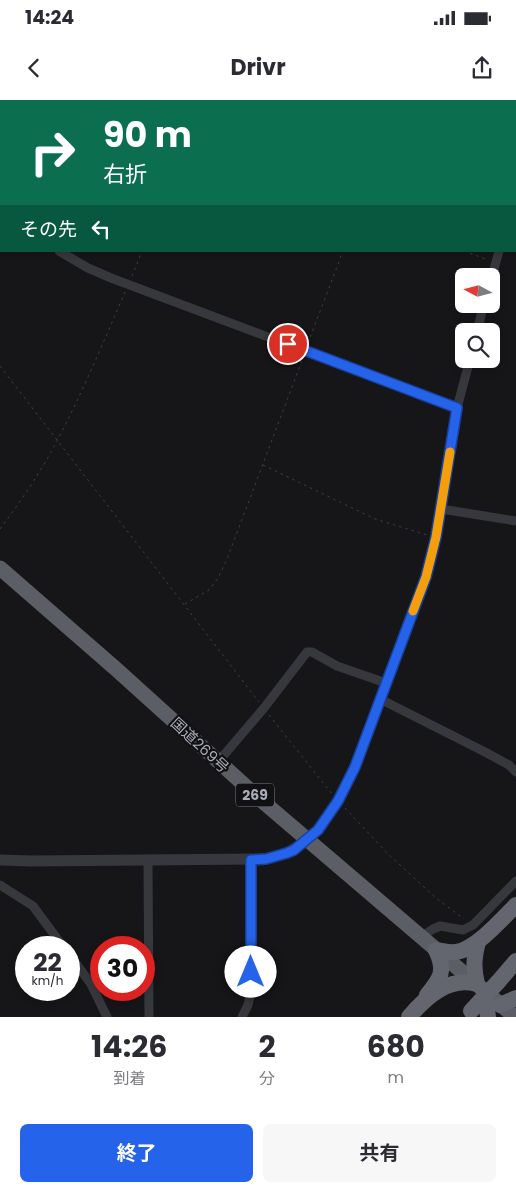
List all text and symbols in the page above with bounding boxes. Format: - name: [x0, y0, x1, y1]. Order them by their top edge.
- text: 14:24: [25, 4, 74, 31]
- text: Drivr: [230, 52, 286, 83]
- icon: back: [20, 54, 48, 82]
- icon: share: [468, 54, 496, 82]
- text: 90 m: [103, 110, 192, 159]
- icon: right: [20, 120, 85, 185]
- text: 右折: [103, 159, 147, 190]
- icon: left: [87, 215, 115, 243]
- text: その先: [20, 216, 77, 243]
- north arrow: [455, 268, 500, 312]
- map controls: [455, 268, 500, 368]
- pin: [267, 323, 309, 365]
- button: search: [455, 323, 500, 368]
- icon: arrive: [274, 330, 302, 358]
- street label: 国道269号: [166, 713, 234, 777]
- road number: 269: [236, 784, 274, 806]
- speed limit sign: 30: [90, 936, 155, 1001]
- text: 22: [33, 945, 62, 980]
- position arrow: [224, 945, 276, 997]
- text: km/h: [32, 972, 63, 989]
- text: 14:26: [91, 1025, 167, 1068]
- text: 2: [259, 1025, 276, 1068]
- text: 680: [367, 1025, 425, 1068]
- text: m: [388, 1066, 404, 1089]
- text: 到着: [113, 1067, 145, 1090]
- text: 分: [259, 1067, 275, 1090]
- button: 終了: [20, 1124, 253, 1182]
- button: 共有: [263, 1124, 496, 1182]

